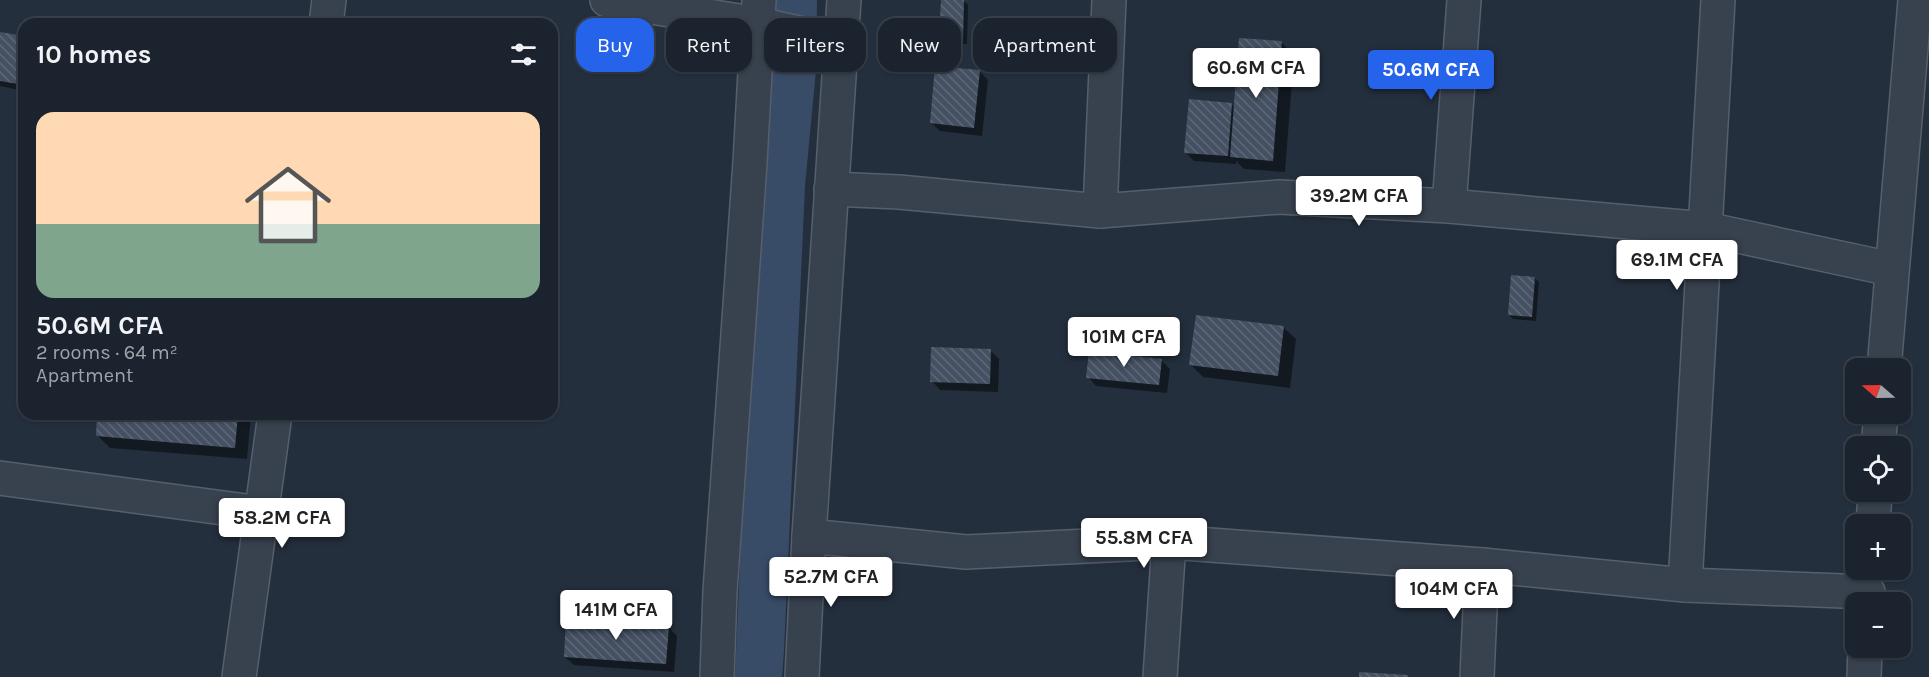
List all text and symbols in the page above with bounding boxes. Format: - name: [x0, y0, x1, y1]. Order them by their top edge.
- chip: Buy: [576, 18, 654, 72]
- chip: Rent: [666, 18, 752, 72]
- chip: Filters: [764, 18, 866, 72]
- chip: New: [878, 18, 961, 72]
- chip: Apartment: [973, 18, 1117, 72]
- icon: filters: [507, 38, 540, 71]
- text: 10 homes: [36, 39, 151, 70]
- pin: 60.6M CFA: [1187, 48, 1325, 99]
- pin: 50.6M CFA: [1362, 50, 1500, 101]
- text: 60.6M CFA: [1207, 56, 1305, 79]
- text: 50.6M CFA: [1382, 58, 1480, 81]
- icon: home: [234, 151, 342, 259]
- pin: 39.2M CFA: [1290, 176, 1428, 227]
- text: 39.2M CFA: [1310, 184, 1408, 207]
- pin: 69.1M CFA: [1608, 240, 1746, 291]
- text: 69.1M CFA: [1630, 248, 1724, 271]
- text: 50.6M CFA: [36, 310, 164, 341]
- pin: 101M CFA: [1062, 317, 1186, 368]
- text: 101M CFA: [1082, 325, 1166, 348]
- text: 2 rooms · 64 m²: [36, 341, 178, 364]
- north arrow: [1845, 358, 1911, 424]
- map controls: [1845, 358, 1911, 658]
- text: Apartment: [36, 364, 134, 387]
- button: locate: [1845, 436, 1911, 502]
- pin: 58.2M CFA: [213, 498, 351, 549]
- text: 58.2M CFA: [233, 506, 331, 529]
- button: +: [1845, 514, 1911, 580]
- pin: 55.8M CFA: [1075, 518, 1213, 569]
- text: 55.8M CFA: [1095, 526, 1193, 549]
- pin: 52.7M CFA: [762, 557, 900, 608]
- text: 52.7M CFA: [783, 565, 879, 588]
- pin: 104M CFA: [1392, 569, 1516, 620]
- text: 104M CFA: [1409, 577, 1499, 600]
- pin: 141M CFA: [554, 590, 678, 641]
- button: −: [1845, 592, 1911, 658]
- text: 141M CFA: [574, 598, 658, 621]

